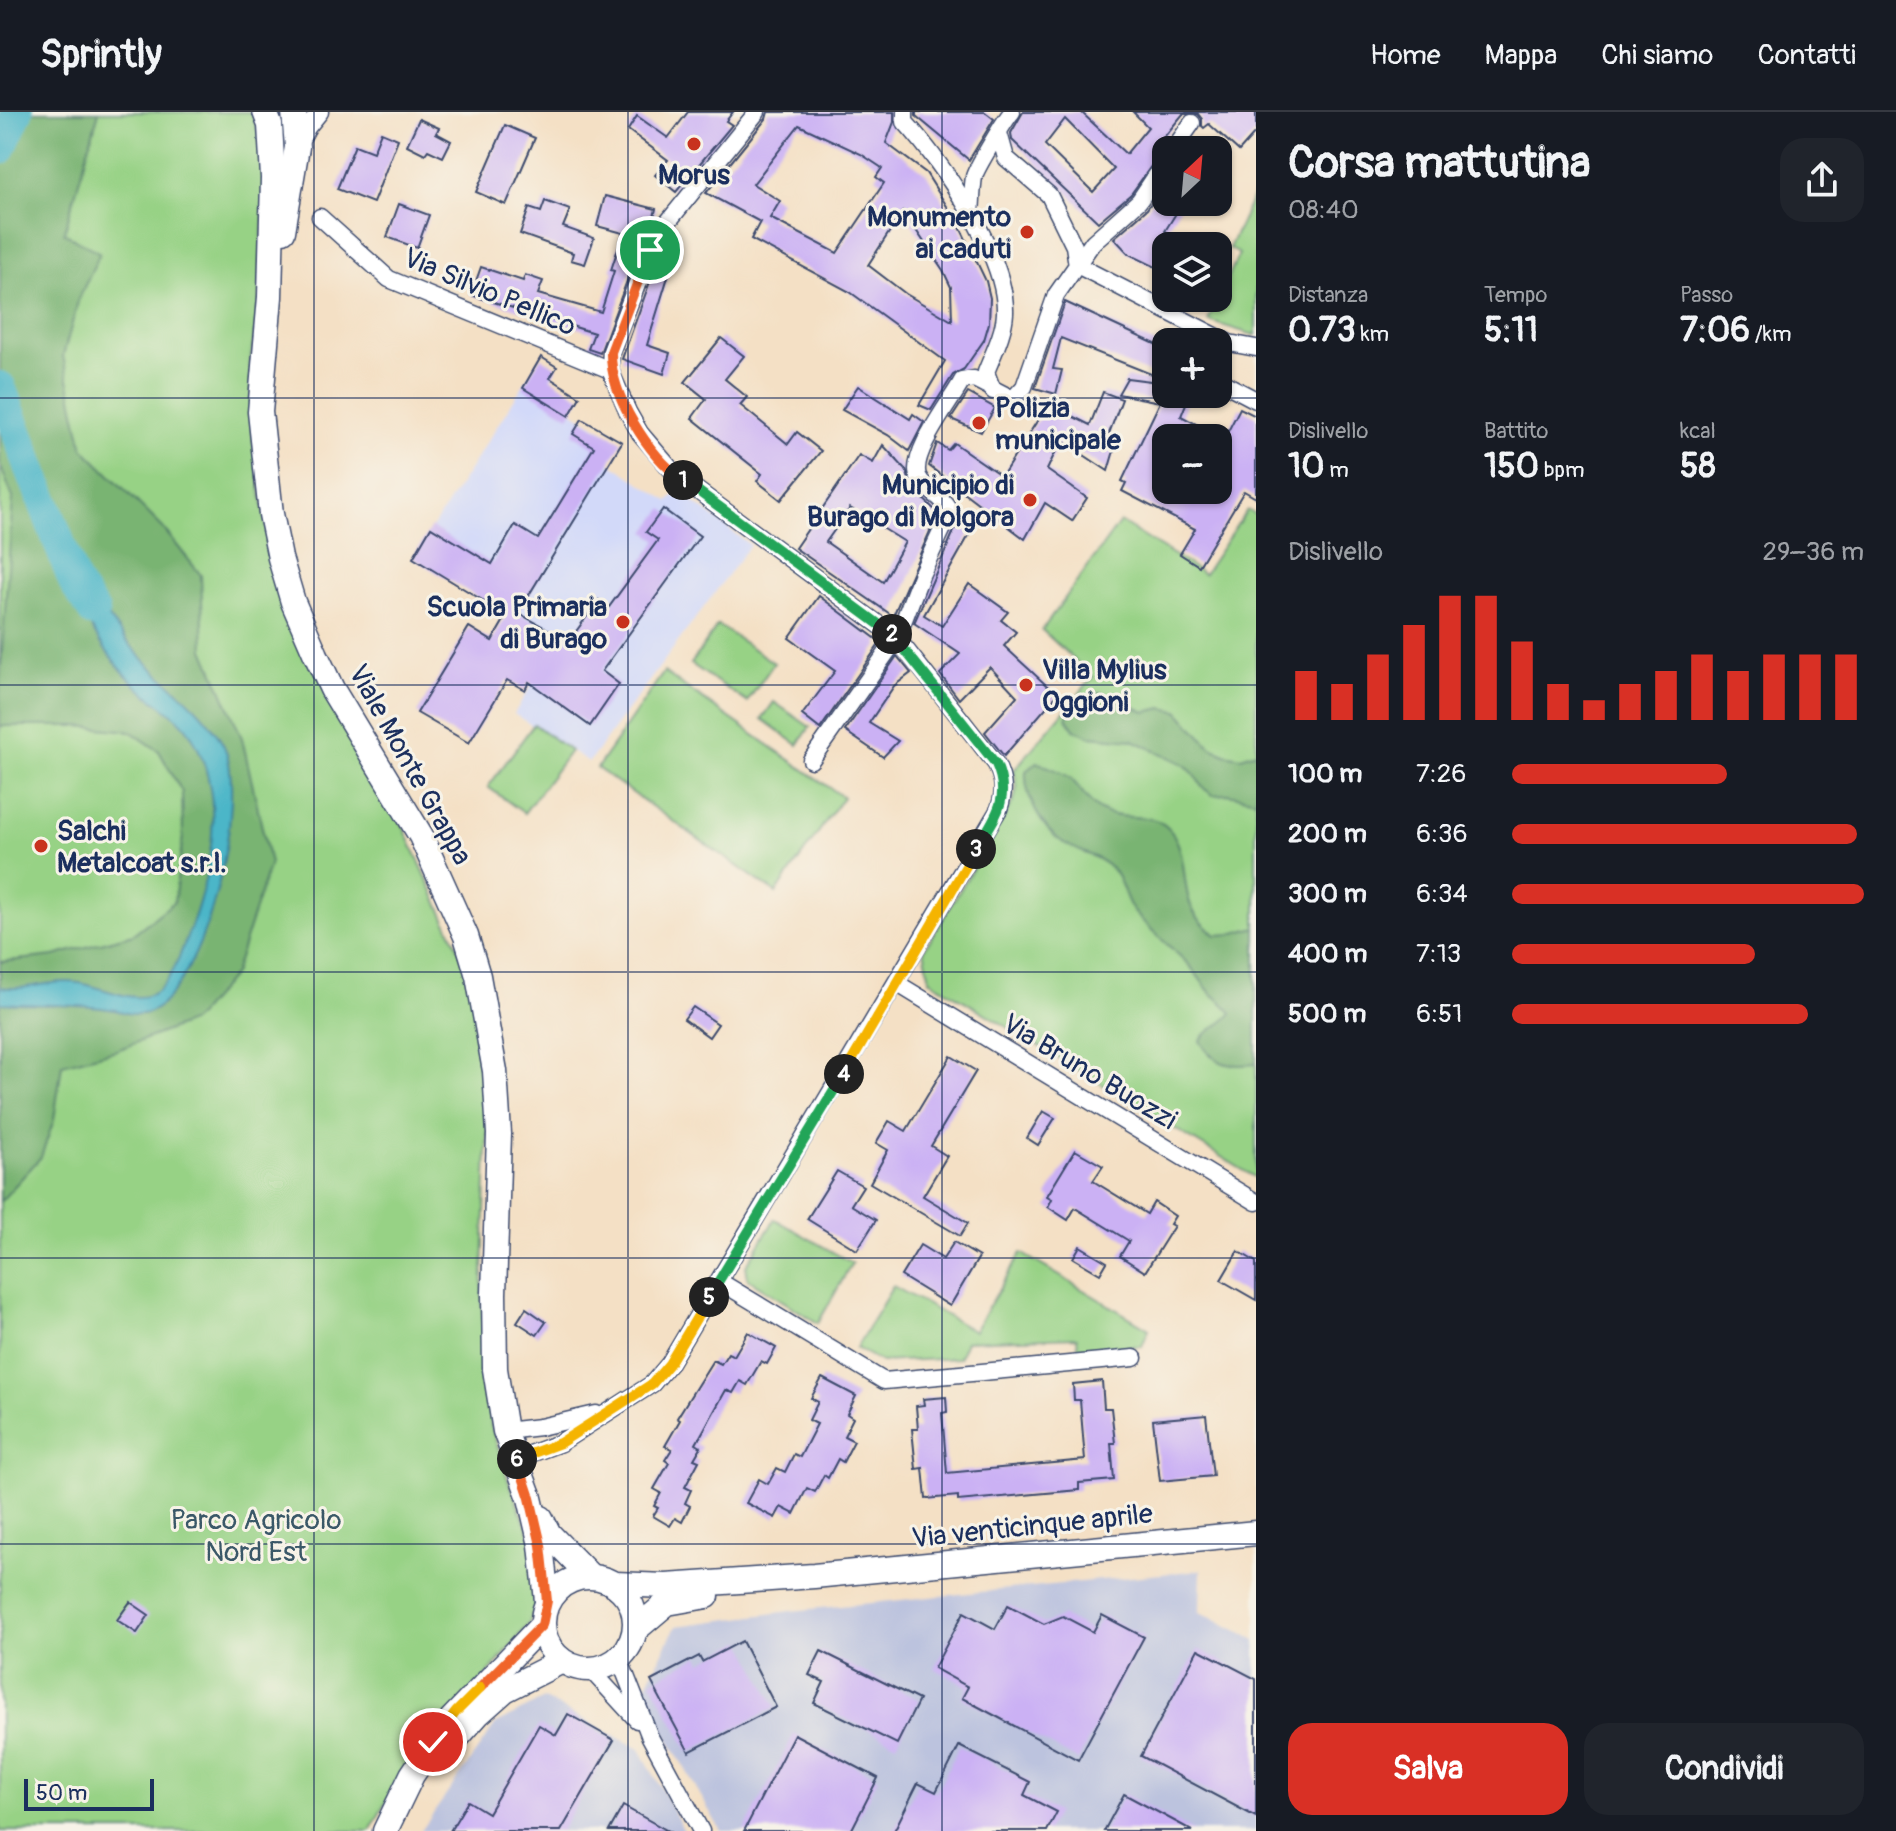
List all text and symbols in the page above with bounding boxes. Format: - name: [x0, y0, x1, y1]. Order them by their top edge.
- text: Sprintly: [40, 31, 162, 79]
- text: Home: [1370, 38, 1441, 73]
- text: Mappa: [1485, 38, 1557, 73]
- text: Chi siamo: [1601, 38, 1713, 73]
- text: Contatti: [1757, 38, 1856, 73]
- marker: Morus: [685, 135, 703, 153]
- north arrow: [1152, 136, 1232, 216]
- map controls: [1152, 136, 1232, 504]
- text: Corsa mattutina: [1288, 136, 1590, 191]
- button: share: [1780, 138, 1864, 222]
- place label: Morus: [658, 158, 730, 193]
- text: 08:40: [1288, 194, 1359, 226]
- place label: Monumento ai caduti: [867, 200, 1011, 267]
- pin: [616, 216, 684, 284]
- marker: Monumento ai caduti: [1018, 223, 1036, 241]
- icon: arrive: [628, 228, 672, 272]
- button: layers: [1152, 232, 1232, 312]
- street label: Via Silvio Pellico: [398, 240, 581, 345]
- text: Distanza: [1288, 281, 1368, 309]
- text: Tempo: [1484, 281, 1547, 309]
- text: Passo: [1680, 281, 1733, 309]
- text: 0.73: [1288, 309, 1356, 352]
- text: 5:11: [1484, 309, 1538, 352]
- text: 7:06: [1680, 309, 1750, 352]
- text: km: [1356, 320, 1389, 348]
- text: /km: [1750, 320, 1791, 348]
- button: +: [1152, 328, 1232, 408]
- place label: Polizia municipale: [995, 391, 1122, 458]
- marker: Polizia municipale: [970, 414, 988, 432]
- text: Dislivello: [1288, 417, 1368, 445]
- text: Battito: [1484, 417, 1548, 445]
- text: kcal: [1680, 417, 1716, 445]
- button: −: [1152, 424, 1232, 504]
- text: 10: [1288, 445, 1325, 488]
- text: 150: [1484, 445, 1539, 488]
- text: 58: [1680, 445, 1716, 488]
- text: m: [1325, 456, 1349, 484]
- text: bpm: [1539, 456, 1584, 484]
- pin: 1: [663, 460, 703, 500]
- text: 1: [679, 466, 687, 494]
- place label: Municipio di Burago di Molgora: [807, 468, 1014, 535]
- marker: Municipio di Burago di Molgora: [1021, 491, 1039, 509]
- text: Dislivello: [1288, 536, 1383, 568]
- text: 29–36 m: [1762, 536, 1864, 568]
- place label: Scuola Primaria di Burago: [426, 590, 607, 657]
- marker: Scuola Primaria di Burago: [614, 613, 632, 631]
- pin: 2: [872, 614, 912, 654]
- text: 2: [886, 620, 898, 648]
- place label: Villa Mylius Oggioni: [1042, 653, 1167, 720]
- street label: Viale Monte Grappa: [340, 658, 479, 871]
- marker: Villa Mylius Oggioni: [1017, 676, 1035, 694]
- text: 100 m: [1288, 758, 1362, 790]
- text: 7:26: [1416, 758, 1466, 790]
- place label: Salchi Metalcoat s.r.l.: [57, 814, 227, 881]
- text: 200 m: [1288, 818, 1367, 850]
- text: 6:36: [1416, 818, 1468, 850]
- pin: 3: [956, 829, 996, 869]
- text: 3: [970, 835, 982, 863]
- marker: Salchi Metalcoat s.r.l.: [32, 837, 50, 855]
- text: 300 m: [1288, 878, 1367, 910]
- text: 6:34: [1416, 878, 1468, 910]
- text: 400 m: [1288, 938, 1367, 970]
- text: 7:13: [1416, 938, 1461, 970]
- text: 500 m: [1288, 998, 1366, 1030]
- text: 6:51: [1416, 998, 1462, 1030]
- street label: Via Bruno Buozzi: [996, 1006, 1183, 1138]
- pin: 4: [824, 1054, 864, 1094]
- text: 4: [838, 1060, 850, 1088]
- pin: 5: [689, 1277, 729, 1317]
- text: 5: [703, 1283, 715, 1311]
- pin: 6: [497, 1439, 537, 1479]
- text: 6: [511, 1445, 523, 1473]
- street label: Via venticinque aprile: [910, 1496, 1155, 1557]
- park label: Parco Agricolo Nord Est: [171, 1503, 341, 1570]
- pin: [399, 1708, 467, 1776]
- icon: check: [411, 1720, 455, 1764]
- button: Salva: [1288, 1723, 1568, 1815]
- button: Condividi: [1584, 1723, 1864, 1815]
- scale bar: [24, 1775, 154, 1811]
- text: 50 m: [36, 1779, 87, 1807]

